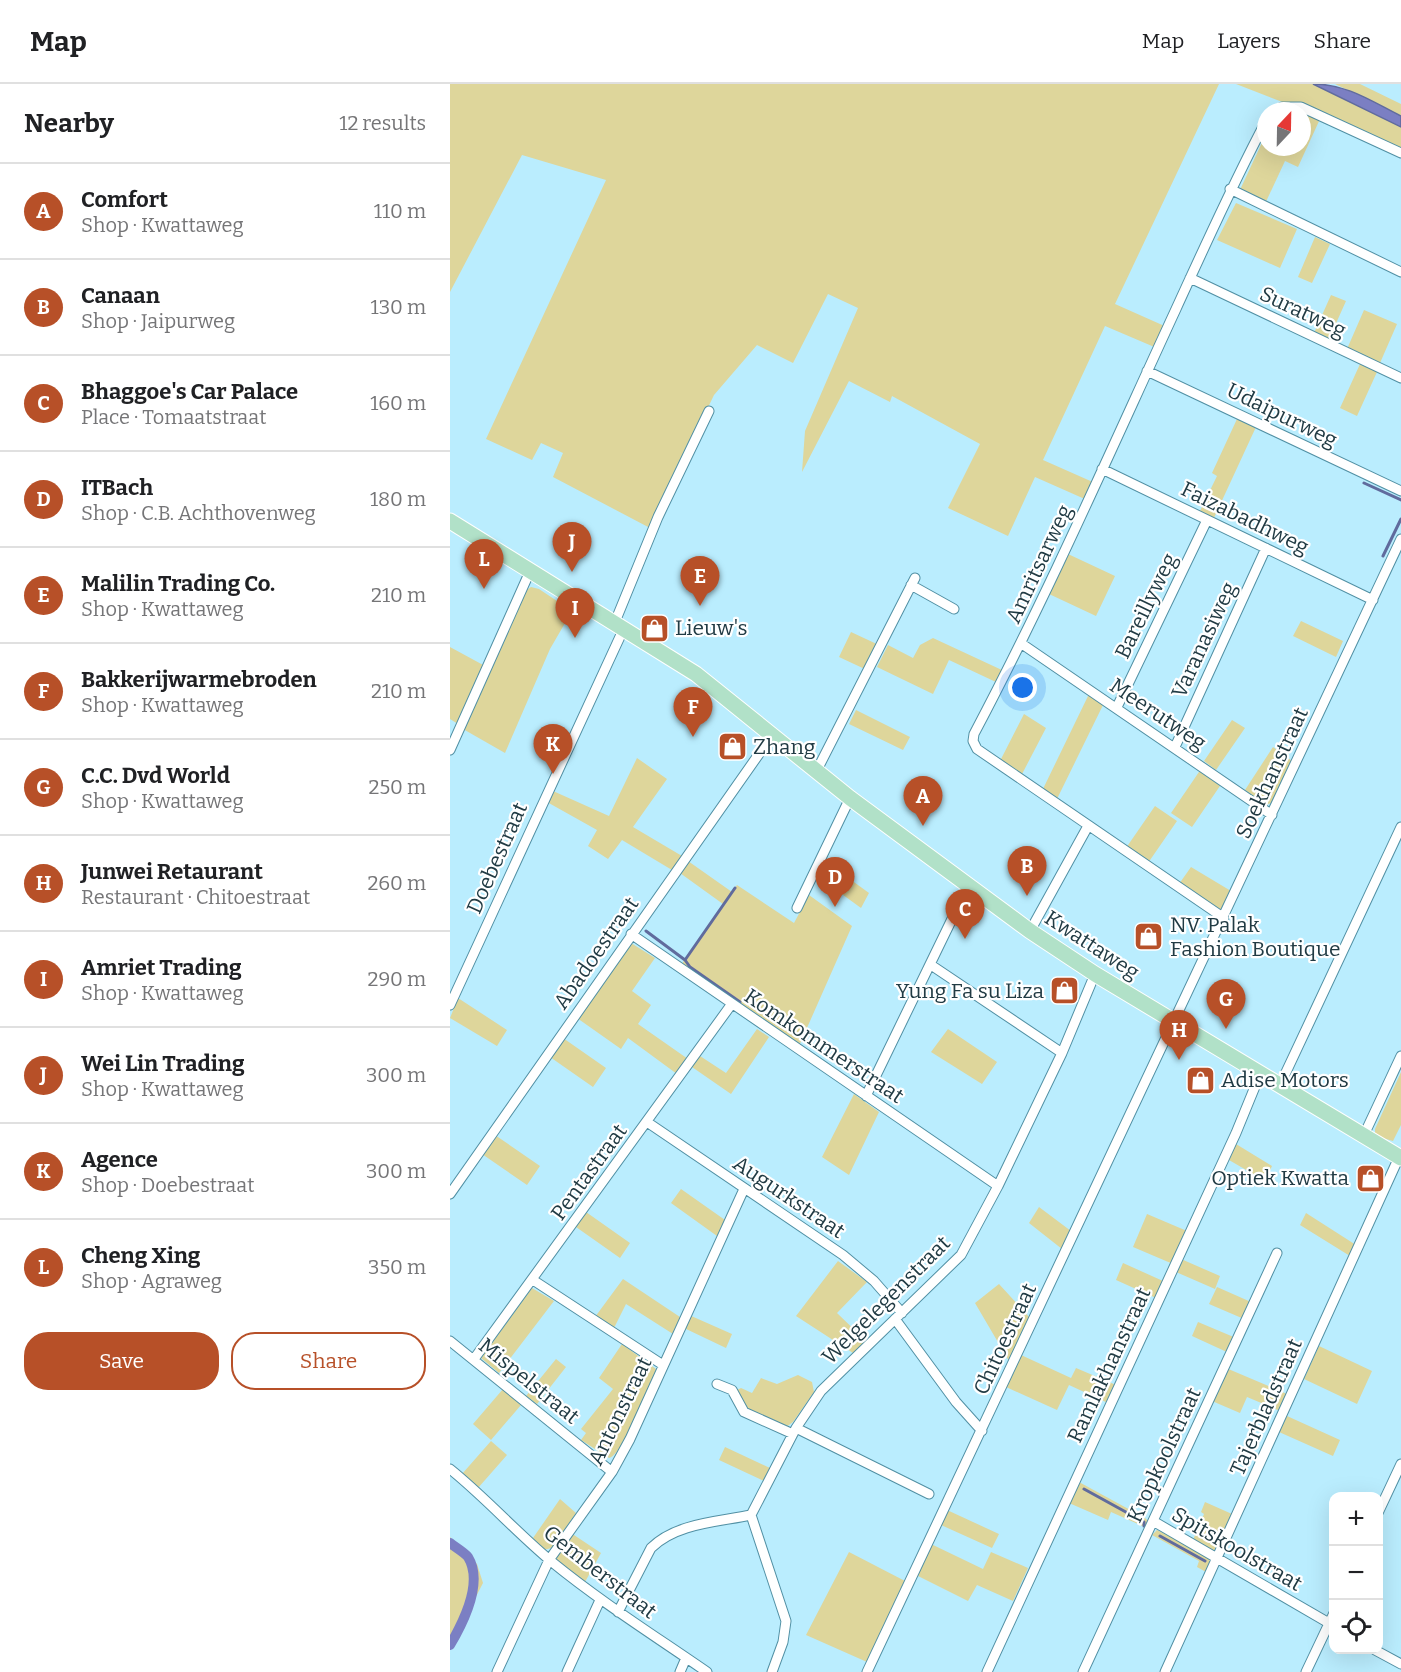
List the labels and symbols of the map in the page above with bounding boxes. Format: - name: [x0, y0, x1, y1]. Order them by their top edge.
- north arrow: [1257, 102, 1311, 156]
- street label: Suratweg: [1256, 281, 1351, 343]
- street label: Udaipurweg: [1222, 377, 1342, 453]
- street label: Faizabadhweg: [1177, 476, 1313, 560]
- street label: Amritsarweg: [1000, 500, 1078, 627]
- pin: J: [552, 522, 592, 572]
- pin: L: [465, 540, 504, 589]
- street label: Bareillyweg: [1109, 549, 1183, 663]
- pin: E: [680, 556, 720, 606]
- street label: Varanasiweg: [1166, 578, 1242, 702]
- pin: I: [556, 588, 594, 638]
- shop icon: Lieuw's: [638, 612, 670, 644]
- place label: Lieuw's: [675, 615, 747, 641]
- street label: Meerutweg: [1105, 672, 1211, 756]
- your location: [1008, 673, 1037, 702]
- pin: F: [674, 688, 712, 737]
- street label: Soekhanstraat: [1230, 703, 1314, 843]
- pin: K: [534, 724, 572, 774]
- shop icon: Zhang: [716, 731, 748, 763]
- place label: Zhang: [753, 734, 816, 760]
- pin: A: [904, 776, 942, 826]
- street label: Doebestraat: [461, 798, 533, 918]
- pin: B: [1008, 846, 1046, 896]
- pin: D: [816, 858, 854, 907]
- pin: C: [946, 890, 984, 939]
- street label: Abadoestraat: [548, 892, 644, 1014]
- street label: Kwattaweg: [1040, 905, 1144, 985]
- place label: NV. Palak Fashion Boutique: [1170, 912, 1340, 962]
- shop icon: NV. Palak Fashion Boutique: [1133, 921, 1165, 953]
- shop icon: Yung Fa su Liza: [1049, 975, 1081, 1007]
- place label: Yung Fa su Liza: [896, 978, 1045, 1004]
- pin: G: [1206, 980, 1246, 1029]
- street label: Komkommerstraat: [739, 983, 909, 1109]
- pin: H: [1160, 1010, 1198, 1060]
- shop icon: Adise Motors: [1184, 1064, 1216, 1096]
- place label: Adise Motors: [1221, 1067, 1349, 1093]
- street label: Pentastraat: [545, 1118, 633, 1225]
- street label: Augurkstraat: [728, 1150, 850, 1244]
- shop icon: Optiek Kwatta: [1354, 1162, 1386, 1194]
- place label: Optiek Kwatta: [1211, 1165, 1350, 1191]
- street label: Welgelegenstraat: [816, 1230, 956, 1370]
- street label: Chitoestraat: [968, 1279, 1042, 1399]
- street label: Ramlakhanstraat: [1062, 1283, 1157, 1447]
- street label: Mispelstraat: [473, 1333, 585, 1430]
- street label: Tajerbladstraat: [1224, 1334, 1308, 1480]
- street label: Antonstraat: [583, 1352, 658, 1469]
- street label: Kropkoolstraat: [1121, 1383, 1207, 1527]
- street label: Spitskoolstraat: [1167, 1501, 1307, 1597]
- street label: Gemberstraat: [538, 1520, 662, 1624]

